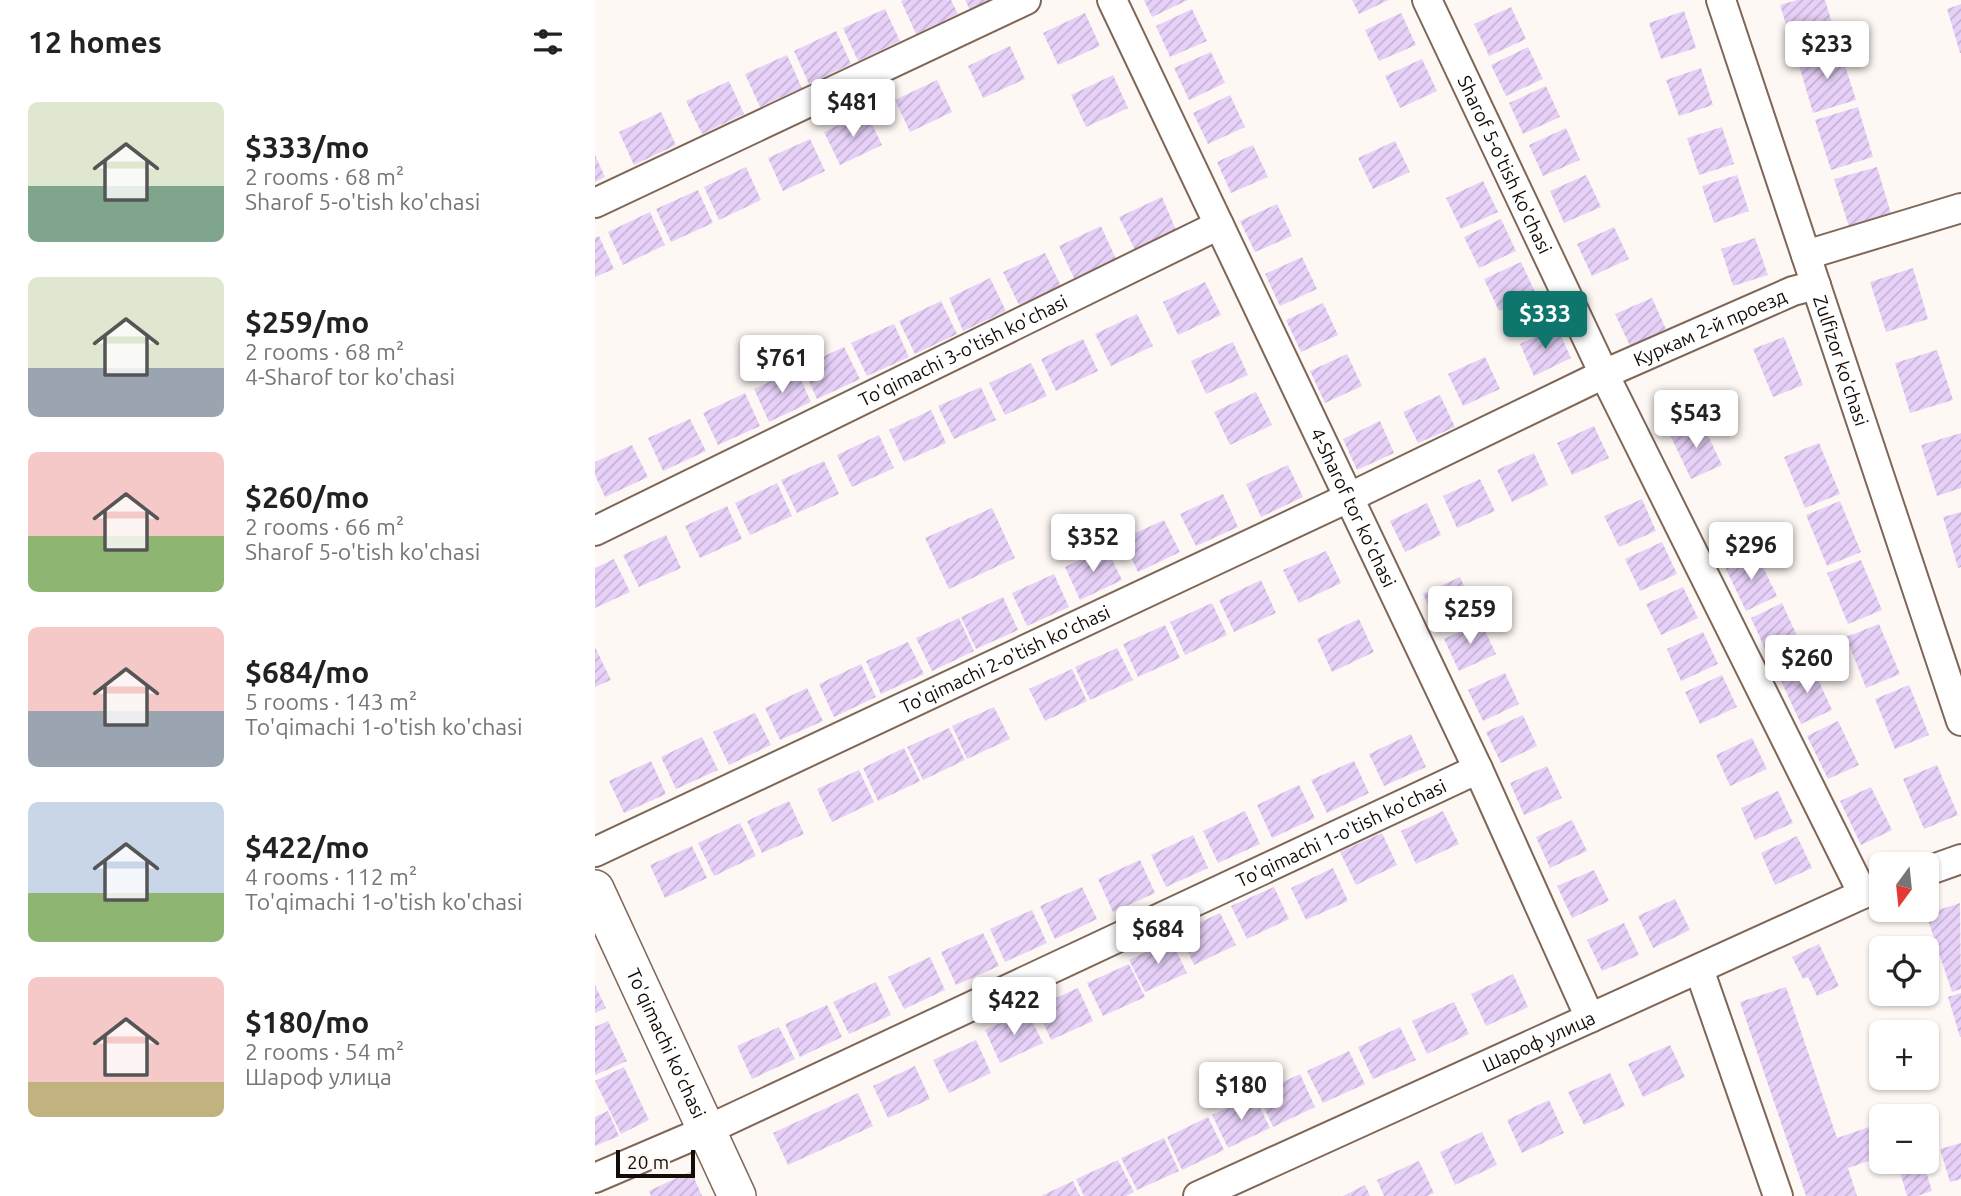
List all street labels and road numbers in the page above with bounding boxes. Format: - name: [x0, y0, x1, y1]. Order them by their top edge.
- street label: Sharof 5-o'tish ko'chasi: [1453, 72, 1556, 257]
- street label: Куркам 2-й проезд: [1630, 284, 1790, 371]
- street label: To'qimachi 3-o'tish ko'chasi: [855, 290, 1071, 411]
- street label: Zulfizor ko'chasi: [1809, 292, 1873, 429]
- street label: 4-Sharof tor ko'chasi: [1306, 424, 1401, 591]
- street label: To'qimachi 2-o'tish ko'chasi: [896, 600, 1114, 718]
- street label: To'qimachi 1-o'tish ko'chasi: [1232, 774, 1450, 892]
- street label: To'qimachi ko'chasi: [622, 965, 710, 1122]
- street label: Шароф улица: [1479, 1006, 1598, 1076]

